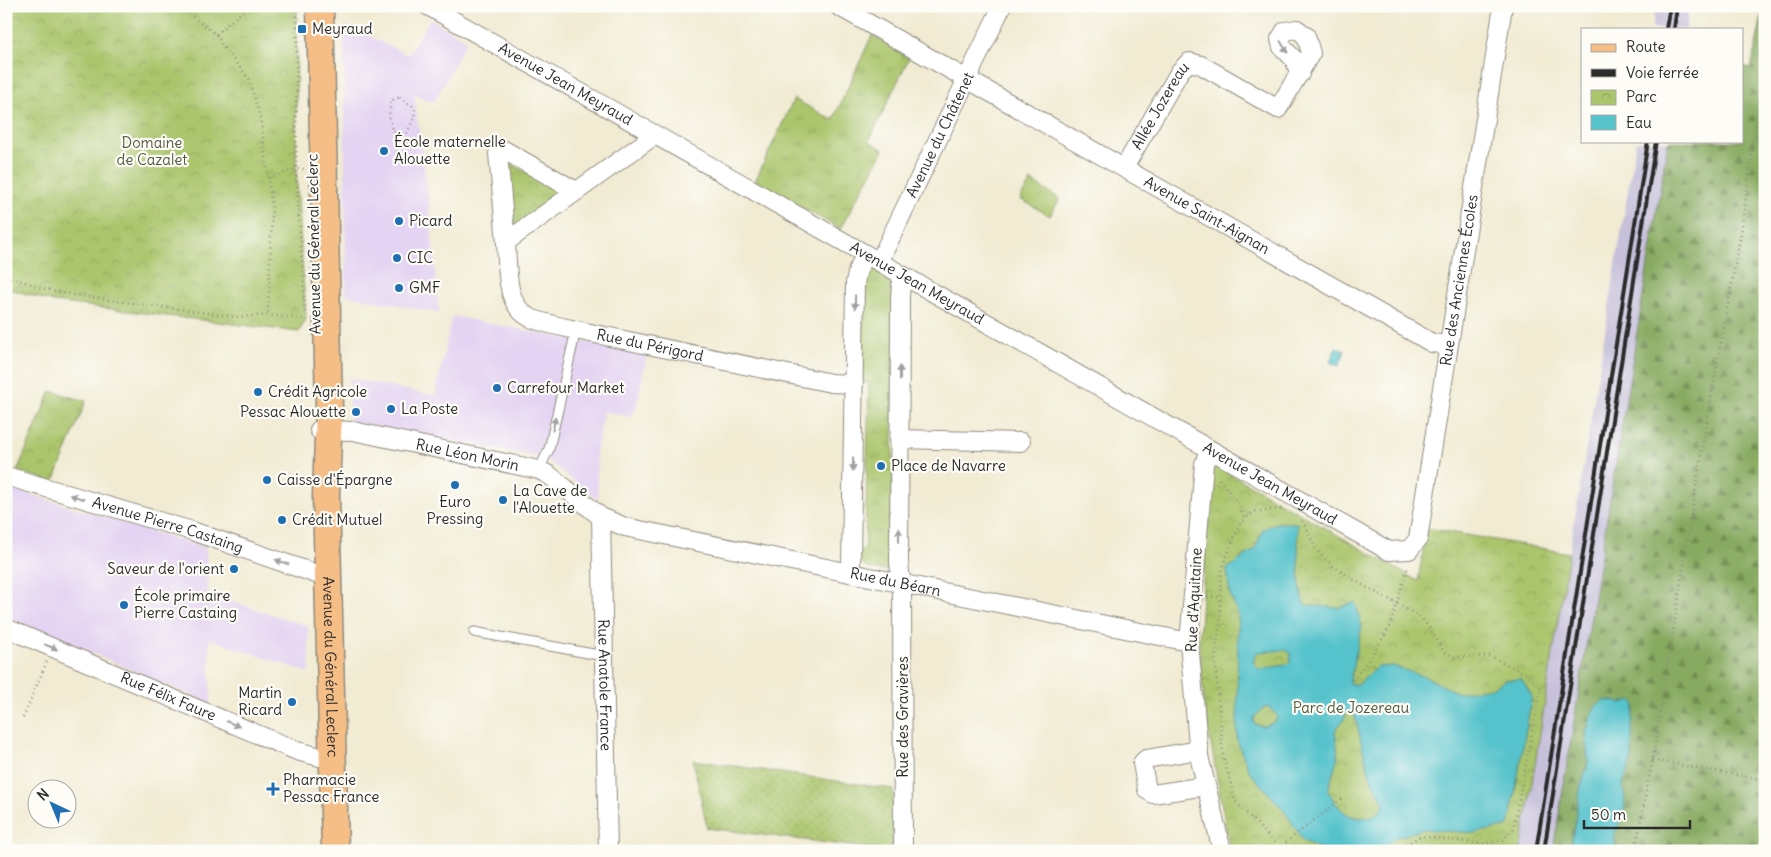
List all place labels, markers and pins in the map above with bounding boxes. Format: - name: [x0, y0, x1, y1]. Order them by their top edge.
- place label: Meyraud: [312, 19, 373, 38]
- marker: Meyraud: [296, 23, 308, 35]
- place label: École maternelle Alouette: [394, 132, 506, 168]
- marker: École maternelle Alouette: [378, 145, 390, 157]
- place label: Picard: [409, 211, 452, 230]
- marker: Picard: [393, 215, 405, 227]
- place label: CIC: [407, 248, 433, 267]
- marker: CIC: [391, 252, 403, 264]
- place label: GMF: [409, 278, 441, 297]
- marker: GMF: [393, 282, 405, 294]
- place label: Carrefour Market: [507, 378, 624, 397]
- place label: Crédit Agricole: [268, 382, 367, 401]
- marker: Carrefour Market: [491, 382, 503, 394]
- marker: Crédit Agricole: [252, 386, 264, 398]
- place label: La Poste: [401, 399, 458, 418]
- place label: Pessac Alouette: [240, 402, 346, 421]
- marker: La Poste: [385, 403, 397, 415]
- marker: Pessac Alouette: [350, 406, 362, 418]
- place label: Place de Navarre: [891, 456, 1006, 475]
- marker: Place de Navarre: [875, 460, 887, 472]
- place label: Caisse d'Épargne: [277, 470, 393, 489]
- marker: Caisse d'Épargne: [261, 474, 273, 486]
- marker: Euro Pressing: [449, 479, 461, 491]
- place label: La Cave de l'Alouette: [513, 481, 587, 517]
- place label: Euro Pressing: [427, 492, 483, 528]
- marker: La Cave de l'Alouette: [497, 494, 509, 506]
- place label: Crédit Mutuel: [292, 510, 382, 529]
- marker: Crédit Mutuel: [276, 514, 288, 526]
- place label: Saveur de l'orient: [107, 559, 224, 578]
- marker: Saveur de l'orient: [228, 563, 240, 575]
- place label: École primaire Pierre Castaing: [134, 586, 237, 622]
- marker: École primaire Pierre Castaing: [118, 599, 130, 611]
- place label: Martin Ricard: [238, 683, 282, 719]
- marker: Martin Ricard: [286, 696, 298, 708]
- place label: Pharmacie Pessac France: [283, 770, 379, 806]
- marker: Pharmacie Pessac France: [267, 783, 279, 795]

